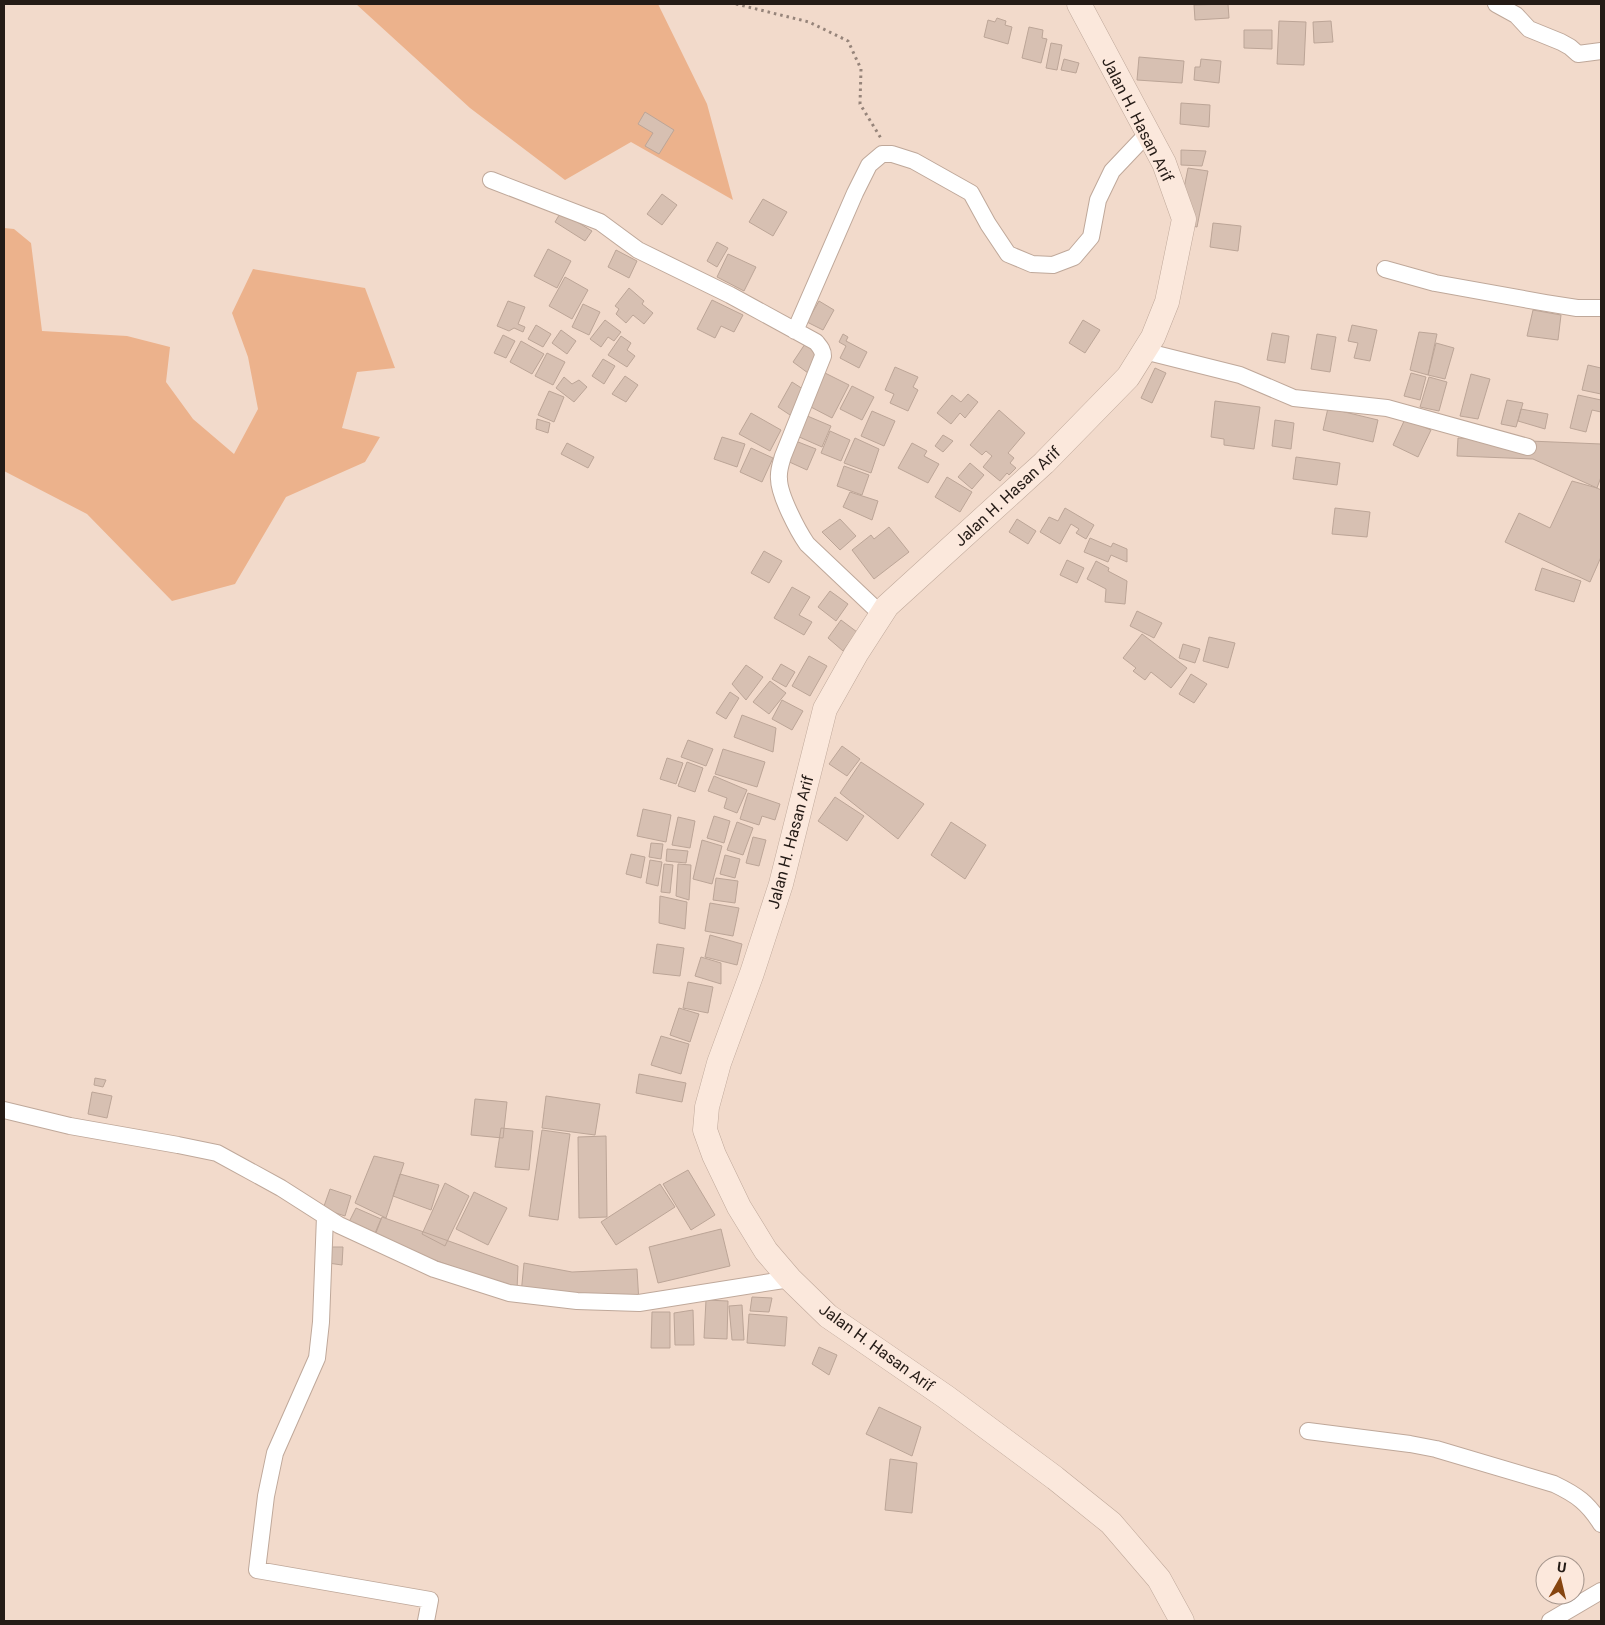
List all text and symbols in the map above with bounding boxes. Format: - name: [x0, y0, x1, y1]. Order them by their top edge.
- street label: Jalan H. Hasan Arif: [1098, 54, 1177, 185]
- street label: Jalan H. Hasan Arif: [950, 442, 1065, 550]
- street label: Jalan H. Hasan Arif: [763, 773, 818, 911]
- street label: Jalan H. Hasan Arif: [815, 1299, 938, 1396]
- north arrow: [1535, 1555, 1585, 1605]
- text: U: [1556, 1559, 1567, 1576]

